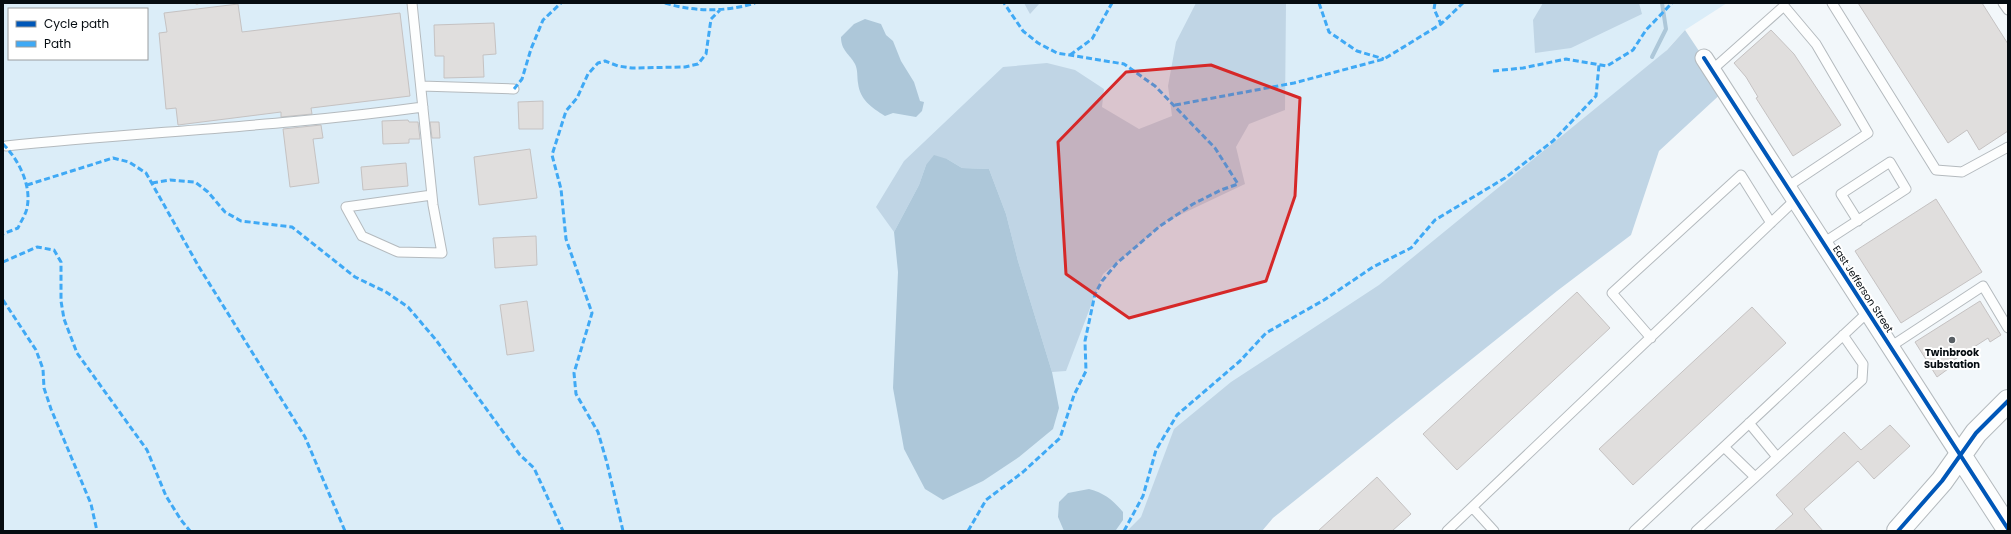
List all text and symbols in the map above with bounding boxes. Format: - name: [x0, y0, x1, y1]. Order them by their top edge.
- legend: [8, 8, 148, 60]
- text: Cycle path: [44, 15, 109, 32]
- text: Path: [44, 35, 71, 52]
- street label: East Jefferson Street: [1829, 242, 1897, 336]
- marker: Twinbrook Substation: [1947, 335, 1957, 345]
- place label: Twinbrook Substation: [1924, 345, 1980, 372]

